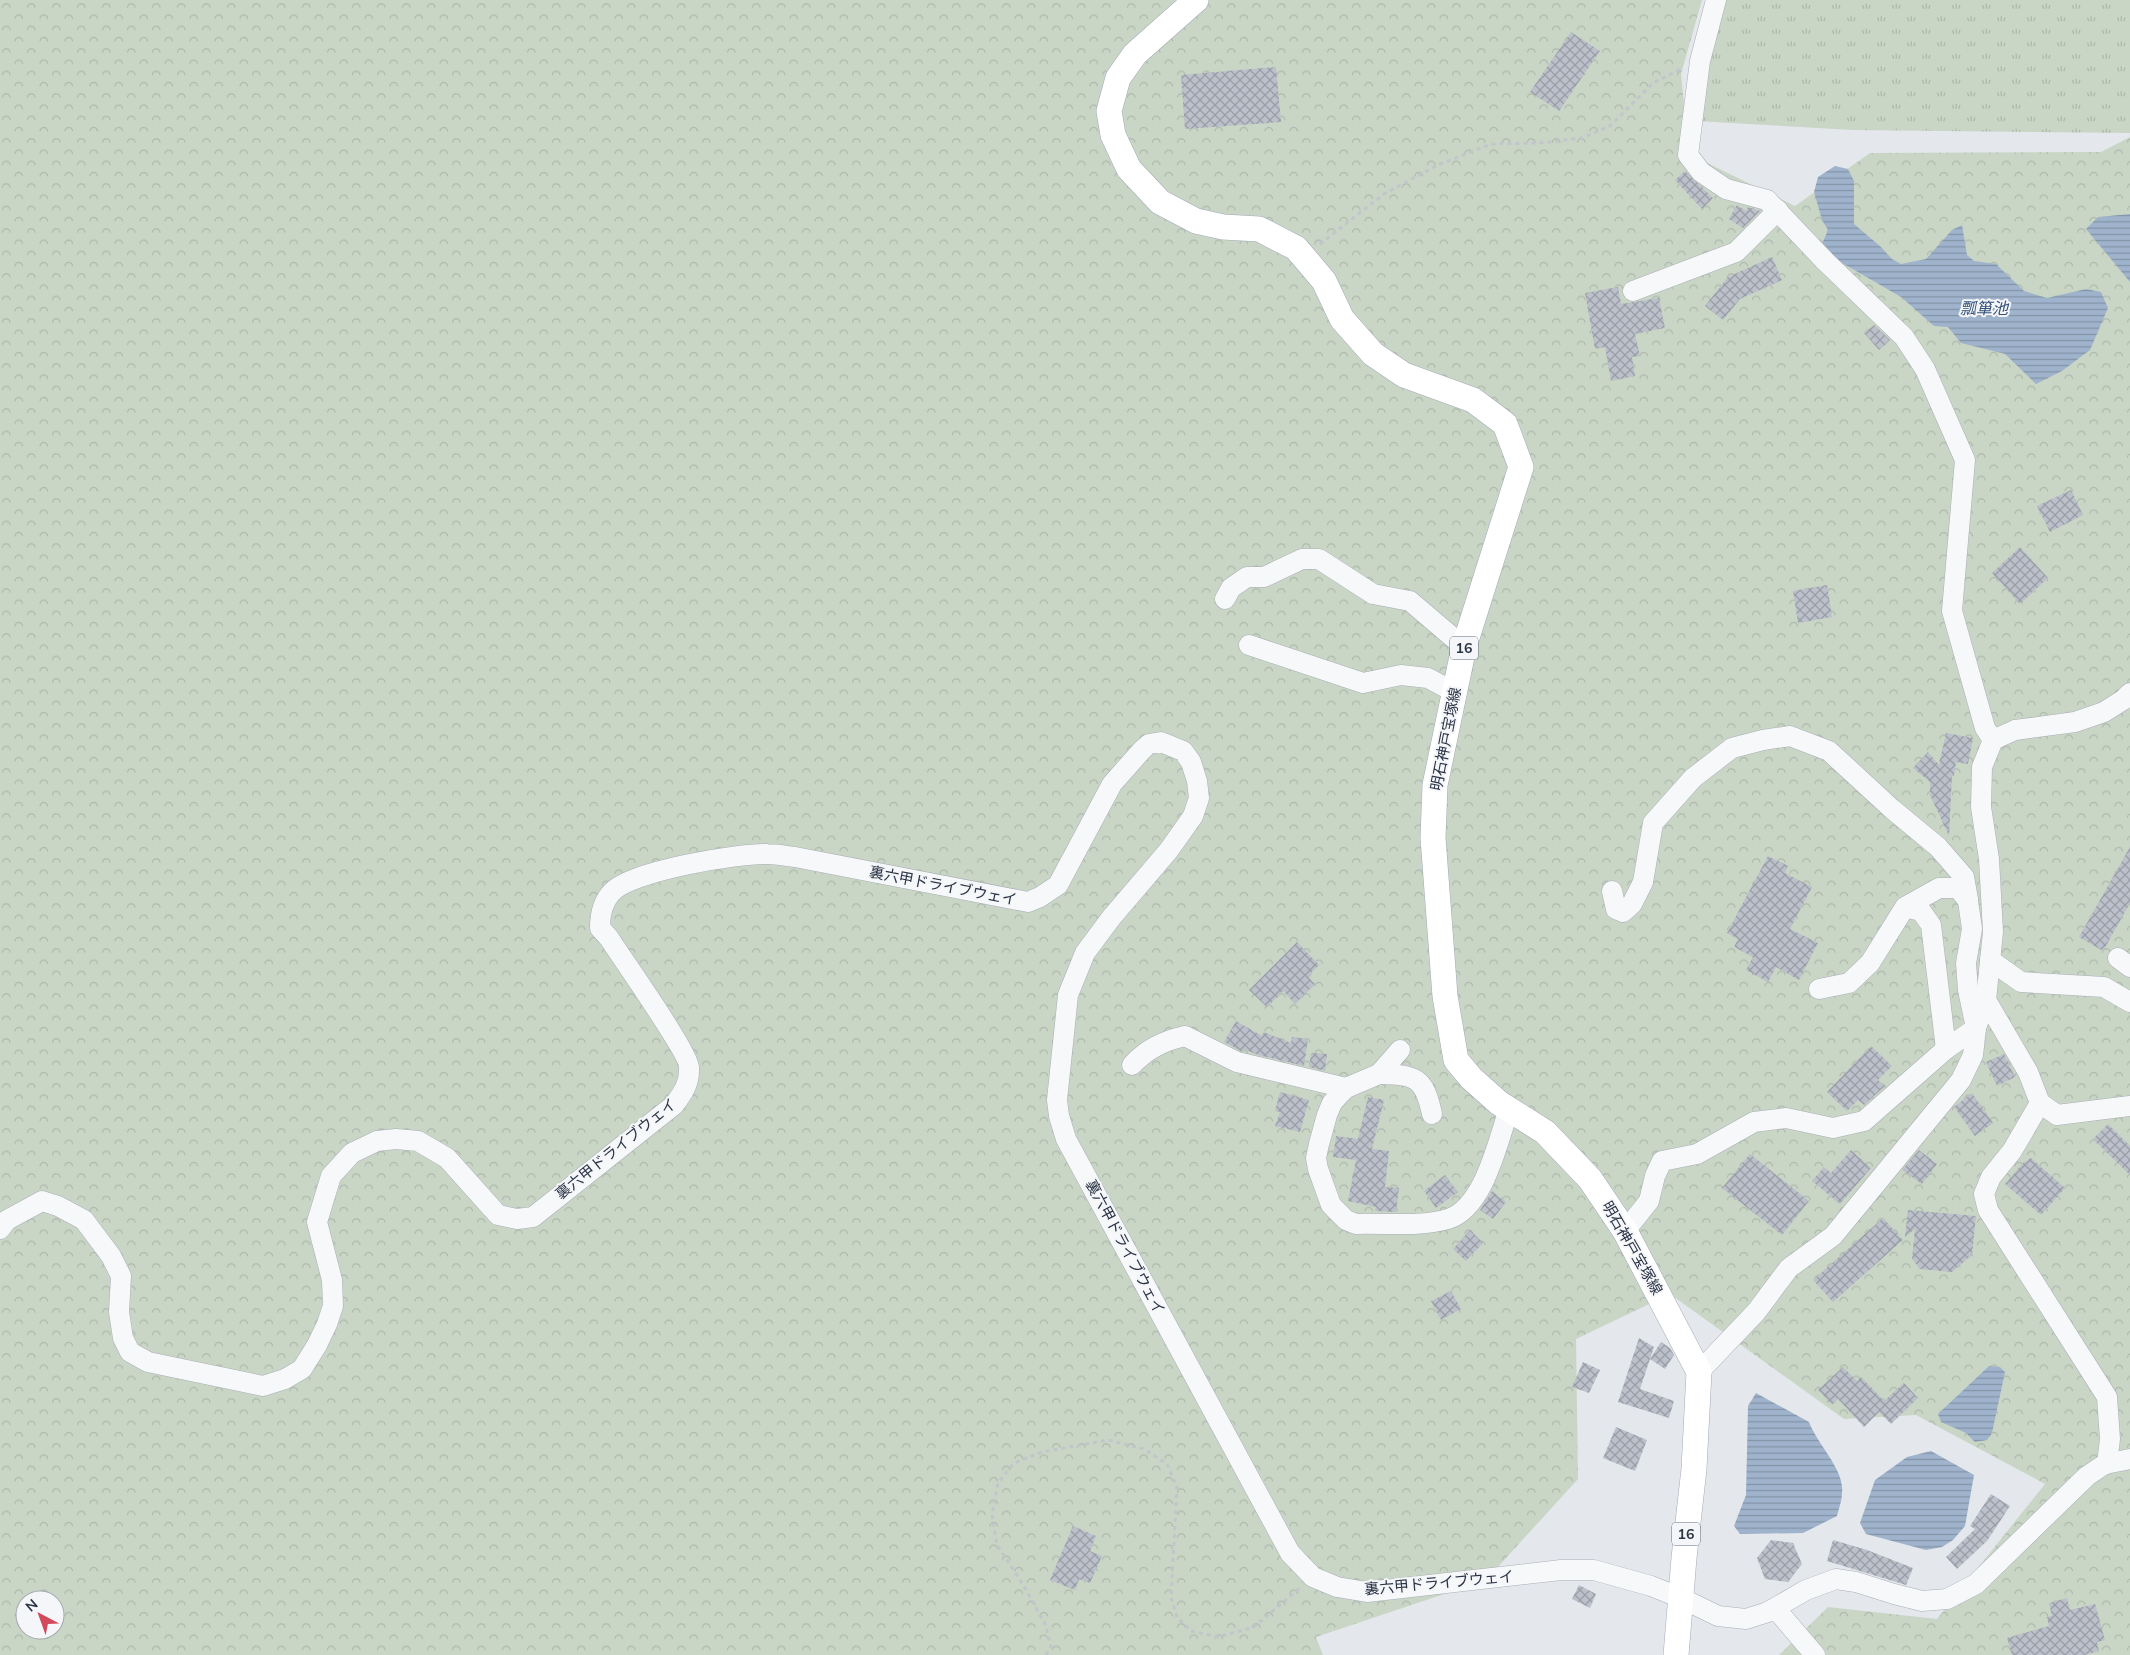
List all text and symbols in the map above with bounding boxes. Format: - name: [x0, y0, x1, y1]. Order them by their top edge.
- water label: 瓢箪池: [1960, 298, 2010, 318]
- road number: 16: [1450, 636, 1478, 660]
- street label: 明石神戸宝塚線: [1426, 686, 1465, 792]
- street label: 裏六甲ドライブウェイ: [868, 862, 1019, 909]
- street label: 裏六甲ドライブウェイ: [551, 1094, 680, 1203]
- street label: 裏六甲ドライブウェイ: [1082, 1176, 1169, 1317]
- street label: 明石神戸宝塚線: [1598, 1198, 1667, 1298]
- road number: 16: [1672, 1522, 1700, 1546]
- street label: 裏六甲ドライブウェイ: [1363, 1567, 1515, 1599]
- north arrow: [15, 1590, 65, 1640]
- text: N: [22, 1595, 41, 1615]

